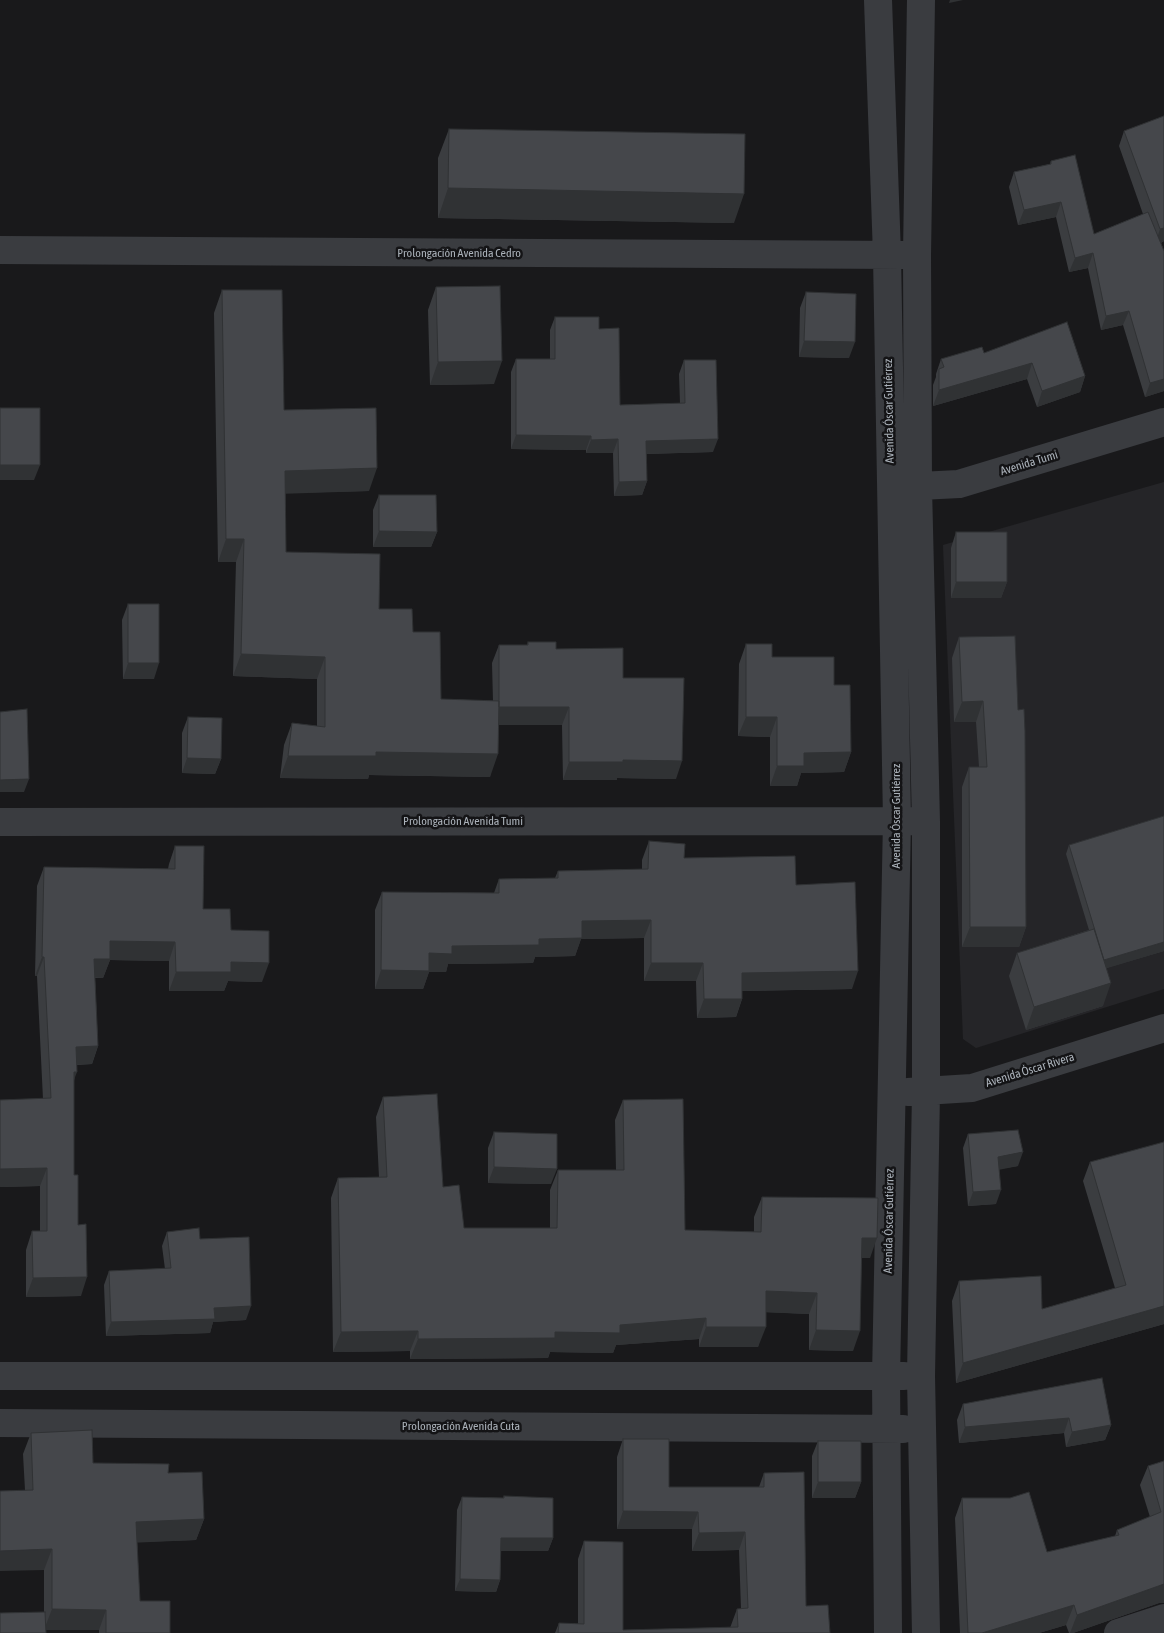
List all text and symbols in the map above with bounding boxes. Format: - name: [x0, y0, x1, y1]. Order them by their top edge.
- street label: Prolongación Avenida Cedro: [397, 246, 521, 260]
- street label: Avenida Óscar Gutiérrez: [881, 359, 897, 463]
- street label: Avenida Tumi: [998, 447, 1060, 479]
- street label: Avenida Óscar Gutiérrez: [889, 764, 903, 868]
- street label: Prolongación Avenida Tumi: [403, 814, 523, 828]
- street label: Avenida Óscar Rivera: [984, 1050, 1076, 1090]
- street label: Avenida Óscar Gutiérrez: [881, 1169, 897, 1273]
- street label: Prolongación Avenida Cuta: [402, 1419, 520, 1433]

